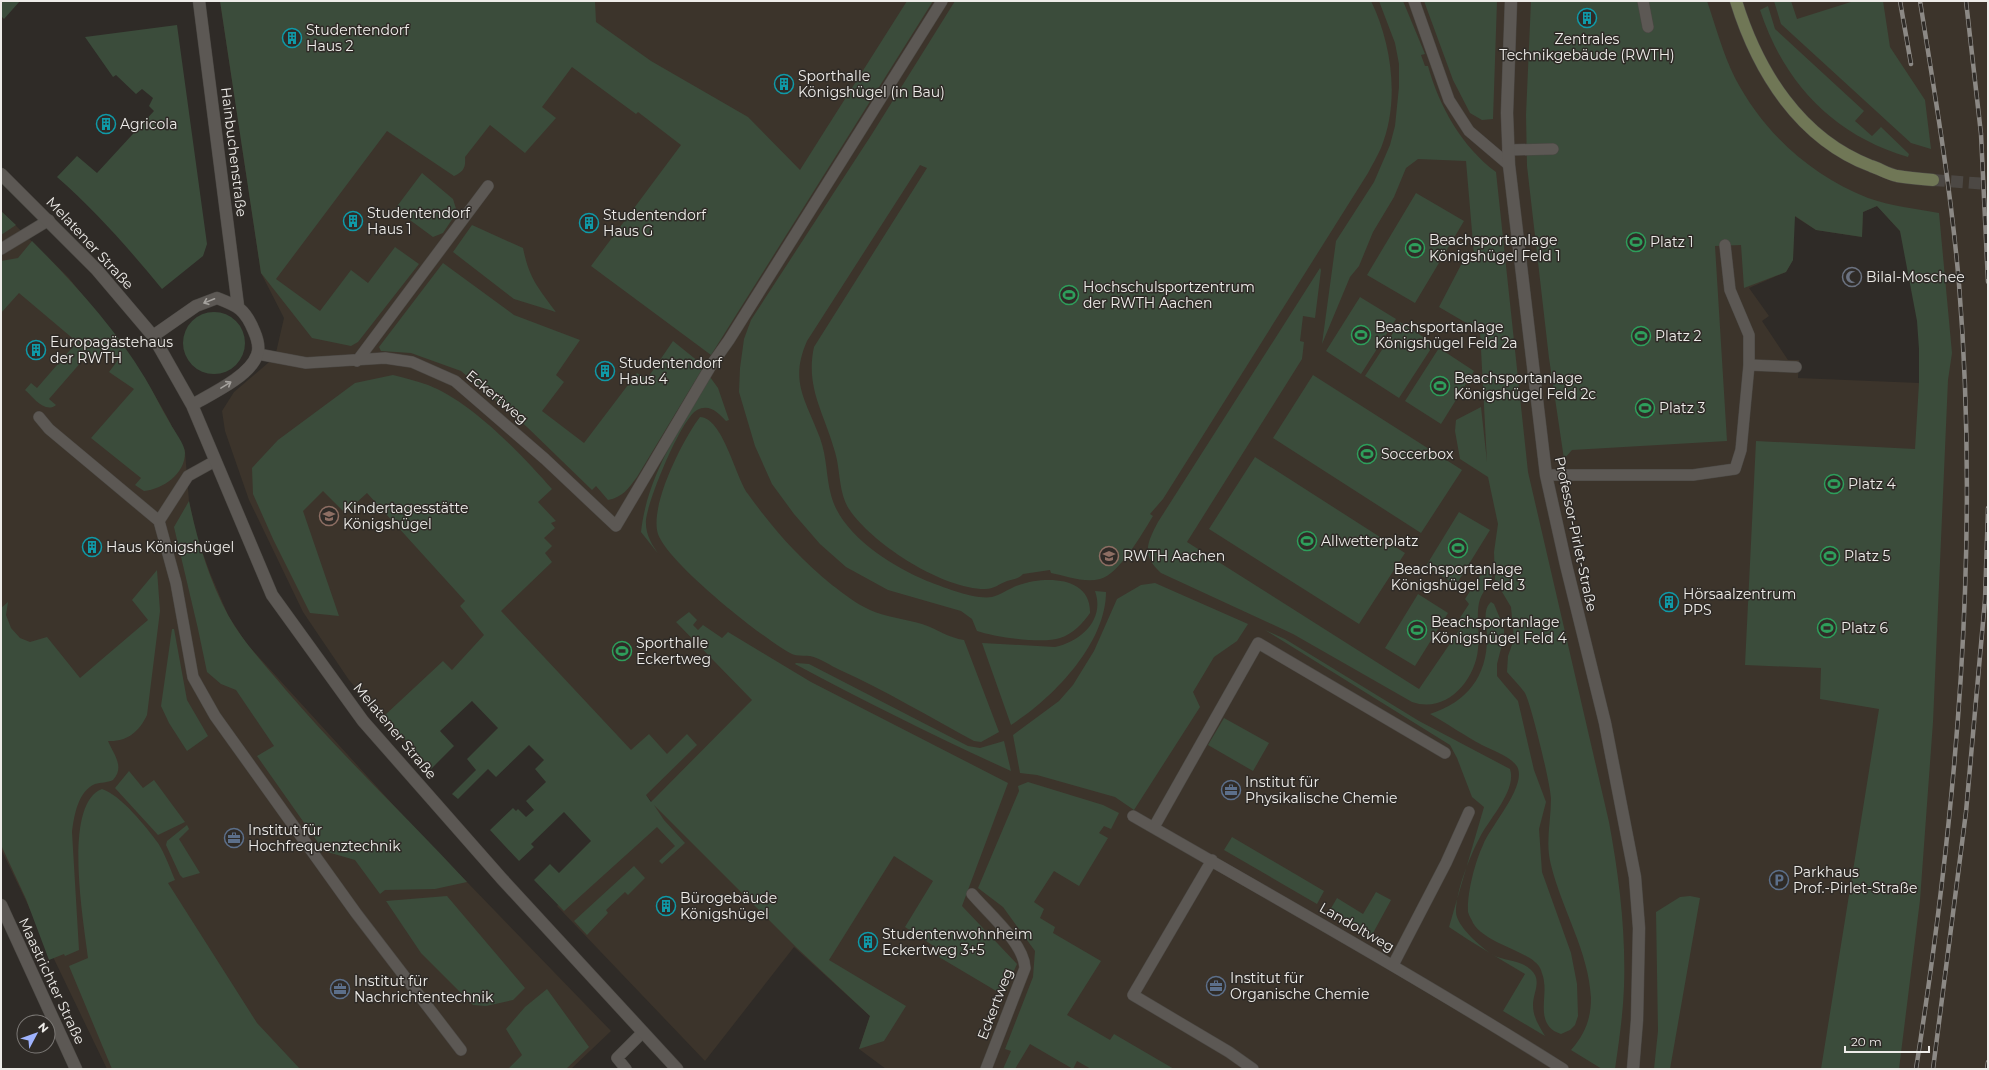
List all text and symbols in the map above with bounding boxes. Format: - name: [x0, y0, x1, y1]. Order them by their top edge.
- building icon: Zentrales Technikgebäude (RWTH): [1576, 7, 1598, 29]
- place label: Studentendorf Haus 2: [306, 21, 410, 55]
- building icon: Studentendorf Haus 2: [281, 27, 303, 49]
- place label: Zentrales Technikgebäude (RWTH): [1499, 30, 1675, 64]
- place label: Sporthalle Königshügel (in Bau): [798, 67, 945, 101]
- building icon: Sporthalle Königshügel (in Bau): [773, 73, 795, 95]
- street label: Hainbuchenstraße: [217, 86, 251, 218]
- building icon: Agricola: [95, 113, 117, 135]
- place label: Agricola: [120, 115, 177, 133]
- street label: Melatener Straße: [42, 193, 138, 293]
- place label: Studentendorf Haus 1: [367, 204, 471, 238]
- place label: Studentendorf Haus G: [603, 206, 707, 240]
- building icon: Studentendorf Haus 1: [342, 210, 364, 232]
- building icon: Studentendorf Haus G: [578, 212, 600, 234]
- place label: Beachsportanlage Königshügel Feld 1: [1429, 231, 1560, 265]
- sports icon: Platz 1: [1625, 231, 1647, 253]
- place label: Platz 1: [1650, 233, 1694, 251]
- sports icon: Beachsportanlage Königshügel Feld 1: [1404, 237, 1426, 259]
- mosque icon: Bilal-Moschee: [1841, 266, 1863, 288]
- place label: Bilal-Moschee: [1866, 268, 1965, 286]
- place label: Hochschulsportzentrum der RWTH Aachen: [1083, 278, 1255, 312]
- sports icon: Hochschulsportzentrum der RWTH Aachen: [1058, 284, 1080, 306]
- one-way arrow: [203, 298, 215, 306]
- place label: Beachsportanlage Königshügel Feld 2a: [1375, 318, 1518, 352]
- sports icon: Beachsportanlage Königshügel Feld 2a: [1350, 324, 1372, 346]
- sports icon: Platz 2: [1630, 325, 1652, 347]
- place label: Platz 2: [1655, 327, 1702, 345]
- place label: Europagästehaus der RWTH: [50, 333, 173, 367]
- building icon: Europagästehaus der RWTH: [25, 339, 47, 361]
- place label: Studentendorf Haus 4: [619, 354, 723, 388]
- building icon: Studentendorf Haus 4: [594, 360, 616, 382]
- street label: Eckertweg: [462, 366, 532, 428]
- place label: Beachsportanlage Königshügel Feld 2c: [1454, 369, 1596, 403]
- sports icon: Beachsportanlage Königshügel Feld 2c: [1429, 375, 1451, 397]
- one-way arrow: [220, 380, 232, 388]
- sports icon: Platz 3: [1634, 397, 1656, 419]
- place label: Platz 3: [1659, 399, 1706, 417]
- sports icon: Soccerbox: [1356, 443, 1378, 465]
- place label: Soccerbox: [1381, 445, 1454, 463]
- street label: Professor-Pirlet-Straße: [1551, 455, 1601, 613]
- sports icon: Platz 4: [1823, 473, 1845, 495]
- place label: Platz 4: [1848, 475, 1897, 493]
- place label: Kindertagesstätte Königshügel: [343, 499, 468, 533]
- school or university icon: Kindertagesstätte Königshügel: [318, 505, 340, 527]
- sports icon: Allwetterplatz: [1296, 530, 1318, 552]
- place label: Allwetterplatz: [1321, 532, 1418, 550]
- building icon: Haus Königshügel: [81, 536, 103, 558]
- sports icon: Beachsportanlage Königshügel Feld 3: [1447, 537, 1469, 559]
- place label: Haus Königshügel: [106, 538, 234, 556]
- school or university icon: RWTH Aachen: [1098, 545, 1120, 567]
- sports icon: Platz 5: [1819, 545, 1841, 567]
- place label: RWTH Aachen: [1123, 547, 1225, 565]
- place label: Platz 5: [1844, 547, 1891, 565]
- place label: Beachsportanlage Königshügel Feld 3: [1391, 560, 1525, 594]
- place label: Hörsaalzentrum PPS: [1683, 585, 1796, 619]
- building icon: Hörsaalzentrum PPS: [1658, 591, 1680, 613]
- place label: Beachsportanlage Königshügel Feld 4: [1431, 613, 1567, 647]
- sports icon: Platz 6: [1816, 617, 1838, 639]
- sports icon: Beachsportanlage Königshügel Feld 4: [1406, 619, 1428, 641]
- place label: Platz 6: [1841, 619, 1889, 637]
- place label: Sporthalle Eckertweg: [636, 634, 711, 668]
- sports icon: Sporthalle Eckertweg: [611, 640, 633, 662]
- street label: Melatener Straße: [349, 679, 441, 783]
- place label: Institut für Physikalische Chemie: [1245, 773, 1398, 807]
- office icon: Institut für Physikalische Chemie: [1220, 779, 1242, 801]
- place label: Institut für Hochfrequenztechnik: [248, 821, 401, 855]
- office icon: Institut für Hochfrequenztechnik: [223, 827, 245, 849]
- place label: Parkhaus Prof.-Pirlet-Straße: [1793, 863, 1917, 897]
- parking icon: Parkhaus Prof.-Pirlet-Straße: [1768, 869, 1790, 891]
- place label: Bürogebäude Königshügel: [680, 889, 777, 923]
- building icon: Bürogebäude Königshügel: [655, 895, 677, 917]
- street label: Landoltweg: [1316, 898, 1398, 956]
- street label: Maastrichter Straße: [15, 915, 89, 1047]
- place label: Studentenwohnheim Eckertweg 3+5: [882, 925, 1033, 959]
- building icon: Studentenwohnheim Eckertweg 3+5: [857, 931, 879, 953]
- street label: Eckertweg: [973, 966, 1017, 1042]
- place label: Institut für Organische Chemie: [1230, 969, 1369, 1003]
- place label: Institut für Nachrichtentechnik: [354, 972, 494, 1006]
- office icon: Institut für Organische Chemie: [1205, 975, 1227, 997]
- office icon: Institut für Nachrichtentechnik: [329, 978, 351, 1000]
- north arrow: [16, 1014, 56, 1054]
- text: N: [35, 1019, 52, 1035]
- scale bar: [1845, 1028, 1929, 1054]
- text: 20 m: [1851, 1034, 1882, 1049]

